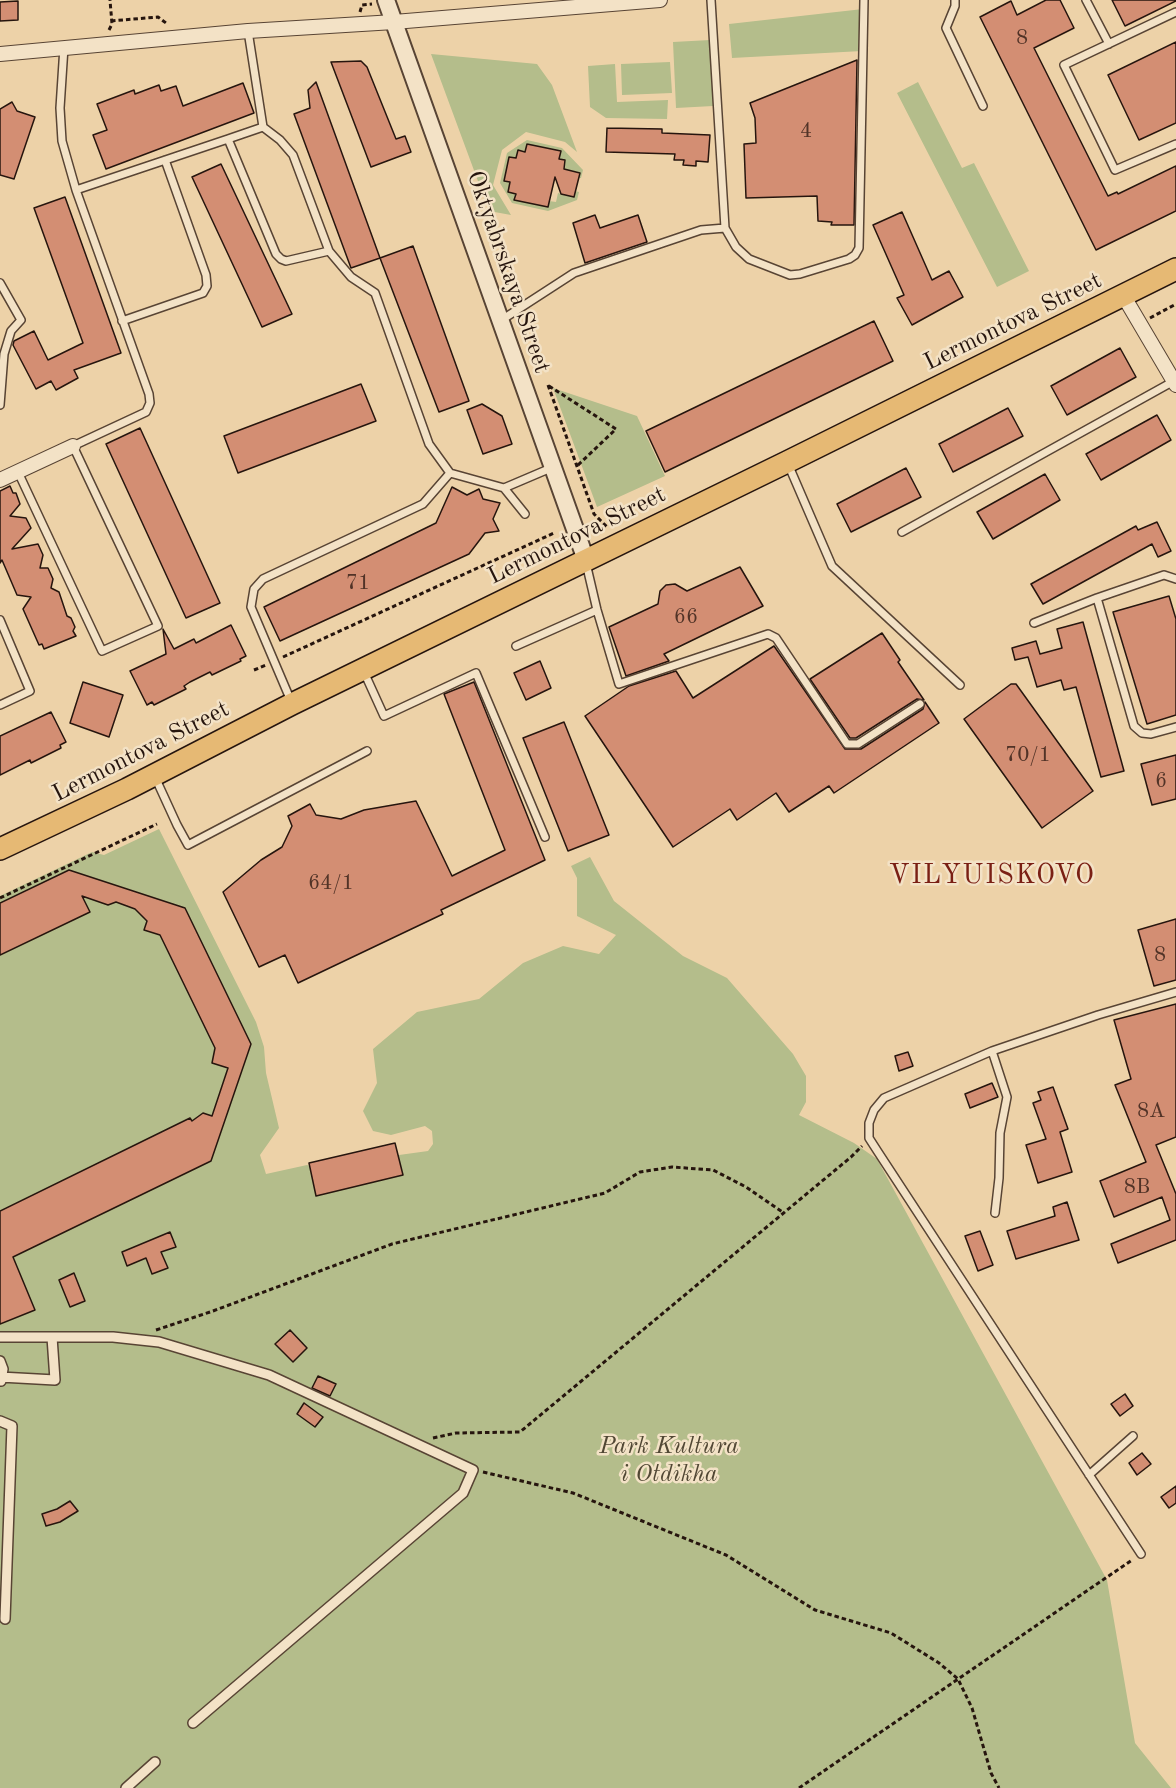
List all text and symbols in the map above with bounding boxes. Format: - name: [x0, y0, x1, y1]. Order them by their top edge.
- house number: 8: [1016, 25, 1028, 51]
- house number: 4: [800, 118, 812, 144]
- street label: Oktyabrskaya Street: [460, 167, 556, 377]
- street label: Lermontova Street: [919, 266, 1107, 378]
- street label: Lermontova Street: [483, 480, 671, 592]
- house number: 71: [346, 570, 370, 596]
- house number: 66: [674, 604, 698, 630]
- street label: Lermontova Street: [48, 695, 234, 809]
- house number: 70/1: [1005, 742, 1051, 768]
- house number: 6: [1155, 768, 1167, 794]
- district label: VILYUISKOVO: [889, 860, 1095, 892]
- house number: 64/1: [308, 870, 354, 896]
- house number: 8: [1154, 942, 1166, 968]
- house number: 8А: [1137, 1098, 1165, 1124]
- house number: 8В: [1124, 1174, 1150, 1200]
- park label: Park Kultura i Otdikha: [599, 1433, 739, 1489]

